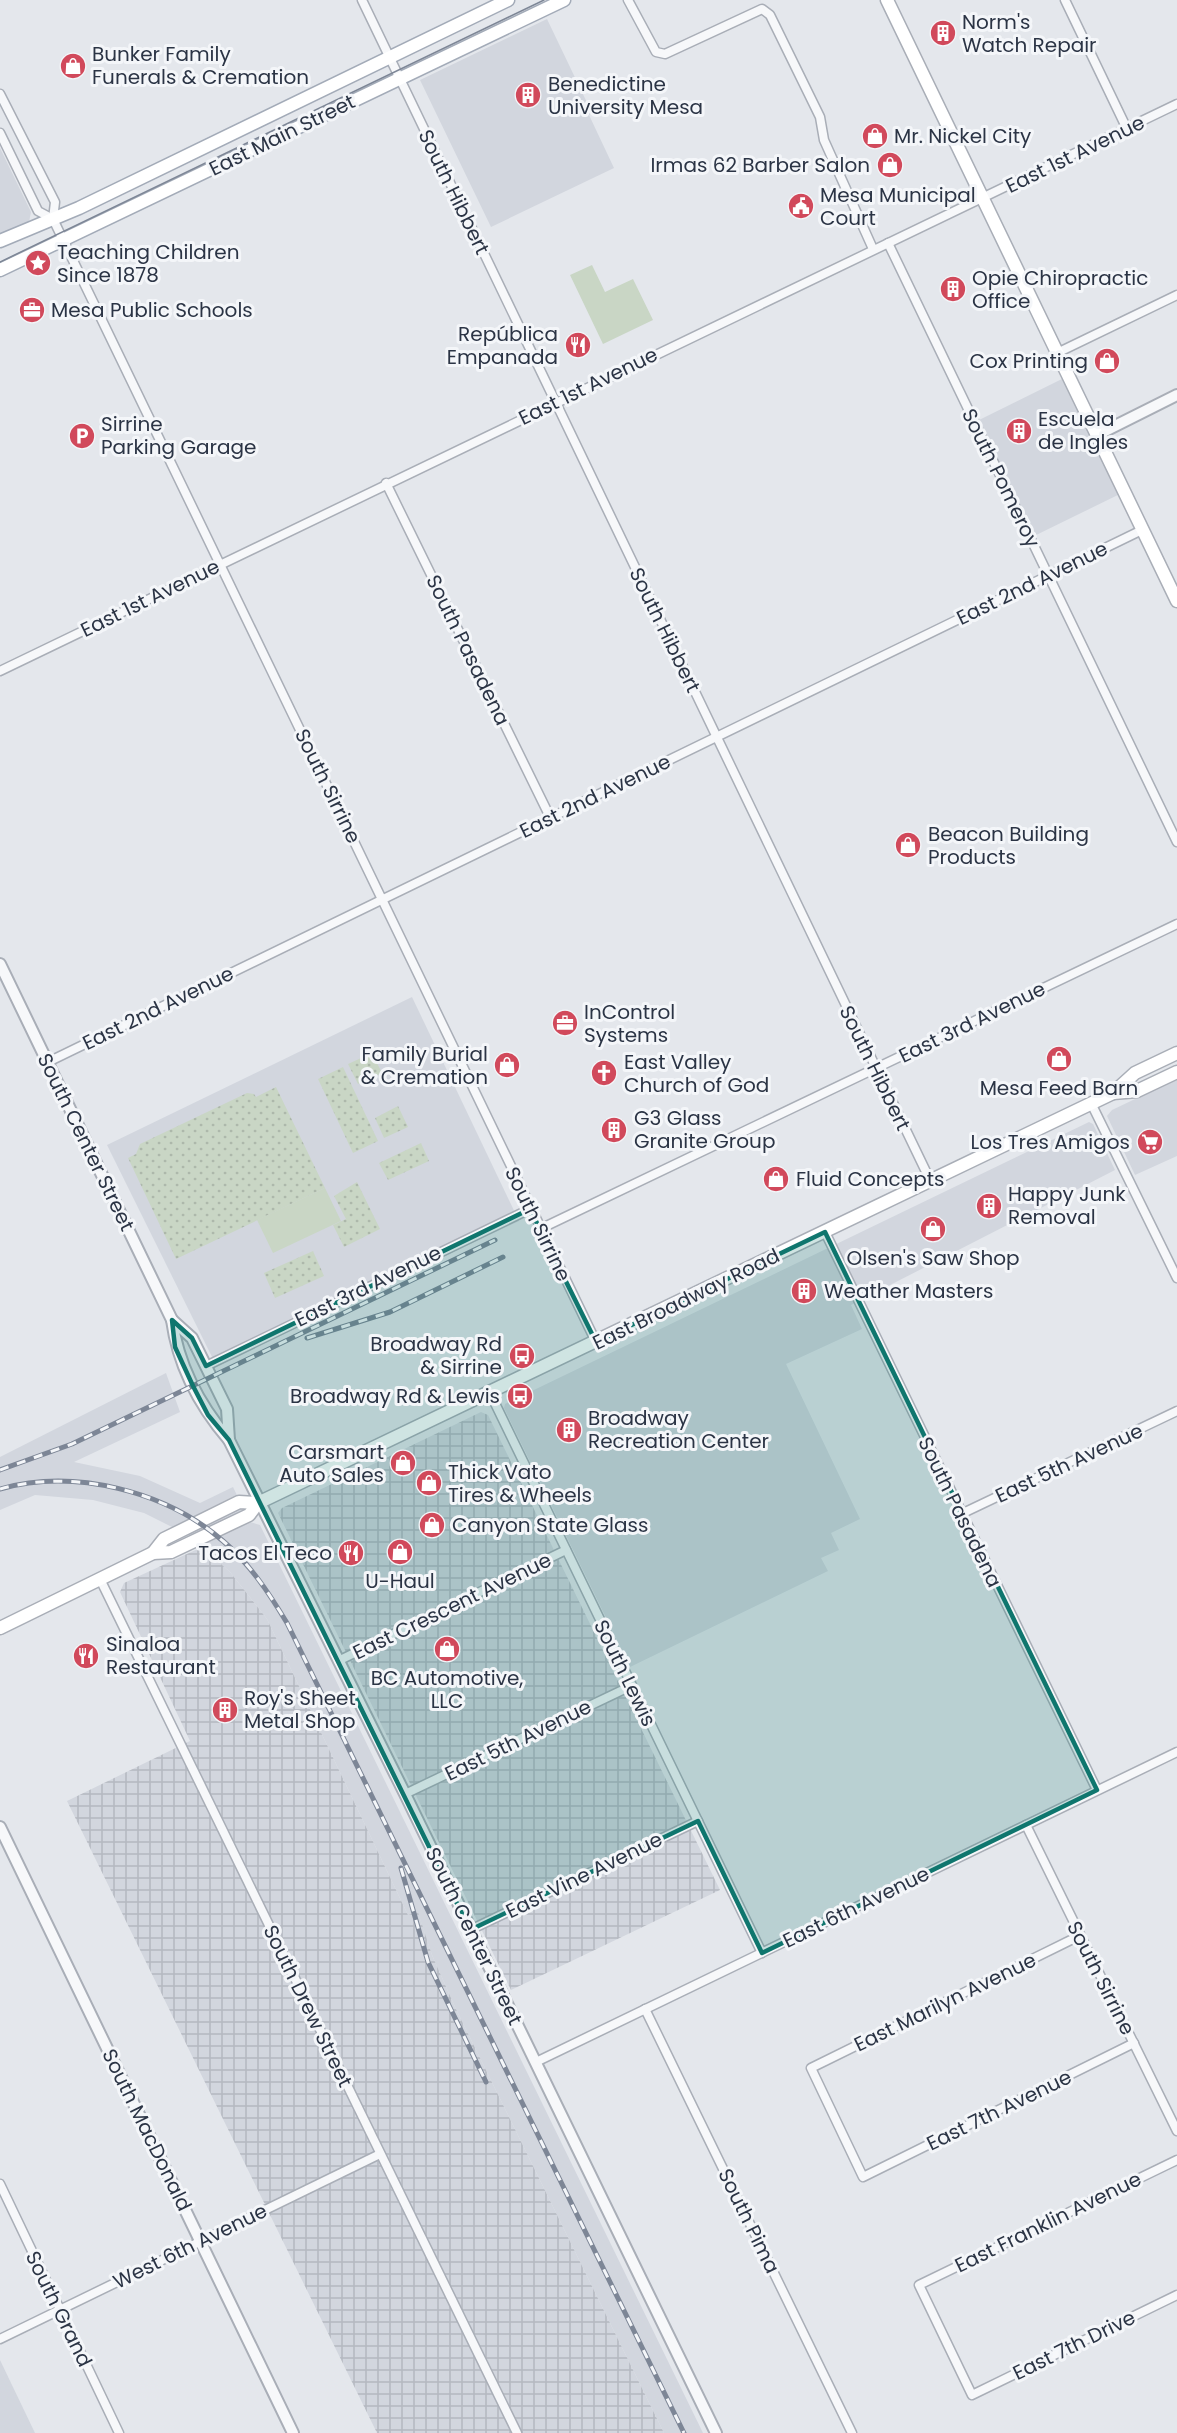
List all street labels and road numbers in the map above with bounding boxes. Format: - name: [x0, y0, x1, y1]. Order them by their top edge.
- street label: East Main Street: [204, 88, 360, 182]
- street label: East 1st Avenue: [1001, 108, 1149, 200]
- street label: South Hibbert: [412, 125, 496, 259]
- street label: East 1st Avenue: [514, 340, 662, 432]
- street label: South Pomeroy: [955, 404, 1047, 552]
- street label: East 2nd Avenue: [952, 534, 1112, 632]
- street label: East 1st Avenue: [76, 552, 224, 644]
- street label: South Hibbert: [623, 563, 707, 697]
- street label: South Pasadena: [419, 570, 517, 730]
- street label: South Sirrine: [288, 724, 368, 848]
- street label: East 2nd Avenue: [515, 747, 675, 845]
- street label: East 2nd Avenue: [78, 959, 238, 1057]
- street label: East 3rd Avenue: [894, 974, 1050, 1070]
- street label: South Hibbert: [833, 1001, 917, 1135]
- street label: South Center Street: [31, 1048, 141, 1236]
- street label: South Sirrine: [498, 1162, 578, 1286]
- street label: East 3rd Avenue: [290, 1238, 446, 1334]
- street label: East Broadway Road: [588, 1242, 784, 1356]
- street label: East 5th Avenue: [991, 1417, 1147, 1509]
- street label: South Pasadena: [911, 1432, 1009, 1592]
- street label: East Crescent Avenue: [348, 1546, 556, 1666]
- street label: South Lewis: [587, 1615, 663, 1731]
- street label: East 5th Avenue: [440, 1692, 596, 1788]
- street label: East Vine Avenue: [501, 1825, 667, 1925]
- street label: South Center Street: [419, 1842, 529, 2030]
- street label: East 6th Avenue: [778, 1859, 934, 1955]
- street label: South Sirrine: [1060, 1916, 1142, 2040]
- street label: South Drew Street: [257, 1920, 359, 2092]
- street label: East Marilyn Avenue: [849, 1946, 1041, 2058]
- street label: South MacDonald: [96, 2044, 198, 2216]
- street label: East 7th Avenue: [922, 2063, 1076, 2157]
- street label: South Pima: [712, 2164, 786, 2278]
- street label: East Franklin Avenue: [950, 2165, 1146, 2279]
- street label: West 6th Avenue: [108, 2197, 272, 2295]
- street label: South Grand: [19, 2246, 99, 2372]
- street label: East 7th Drive: [1008, 2303, 1140, 2387]

